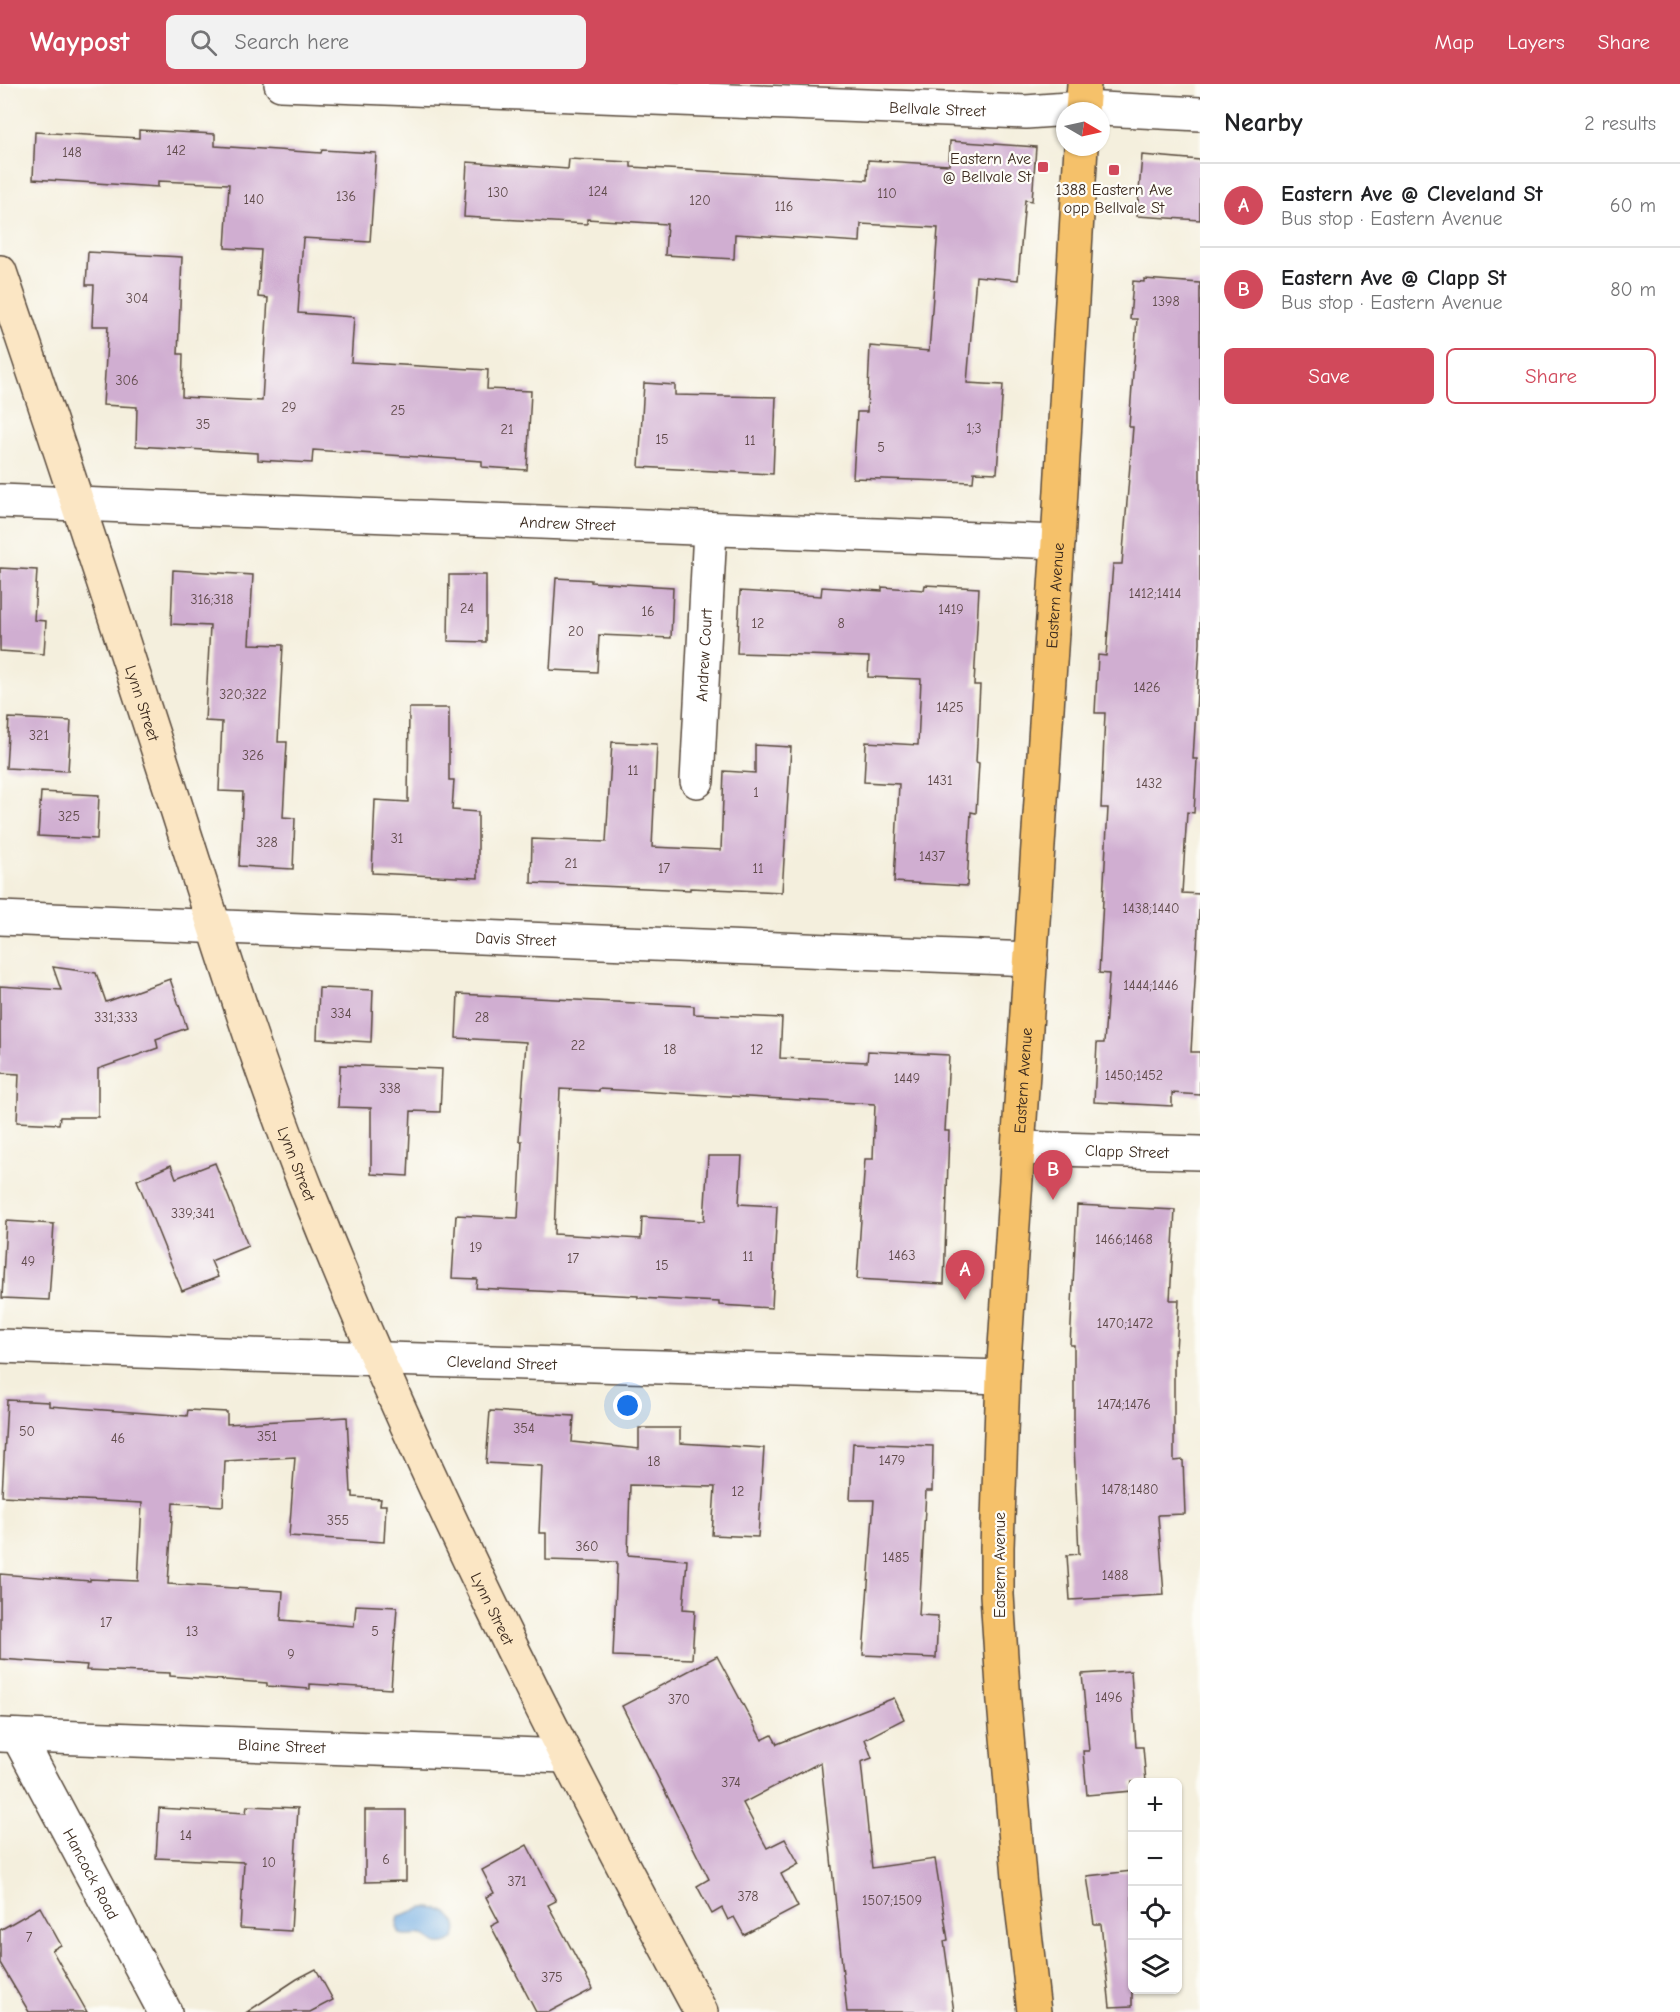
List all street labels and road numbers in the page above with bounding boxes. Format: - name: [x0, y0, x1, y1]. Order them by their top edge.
- street label: Bellvale Street: [889, 99, 987, 120]
- street label: Andrew Street: [519, 513, 616, 535]
- street label: Eastern Avenue: [1043, 542, 1068, 649]
- street label: Andrew Court: [693, 608, 716, 702]
- street label: Lynn Street: [121, 663, 163, 744]
- street label: Davis Street: [475, 929, 557, 950]
- street label: Eastern Avenue: [1011, 1027, 1036, 1134]
- street label: Lynn Street: [274, 1124, 319, 1204]
- street label: Clapp Street: [1085, 1142, 1170, 1162]
- street label: Cleveland Street: [446, 1353, 558, 1374]
- street label: Eastern Avenue: [991, 1512, 1009, 1618]
- street label: Lynn Street: [467, 1570, 517, 1648]
- street label: Blaine Street: [238, 1736, 326, 1757]
- street label: Hancock Road: [59, 1826, 122, 1923]

